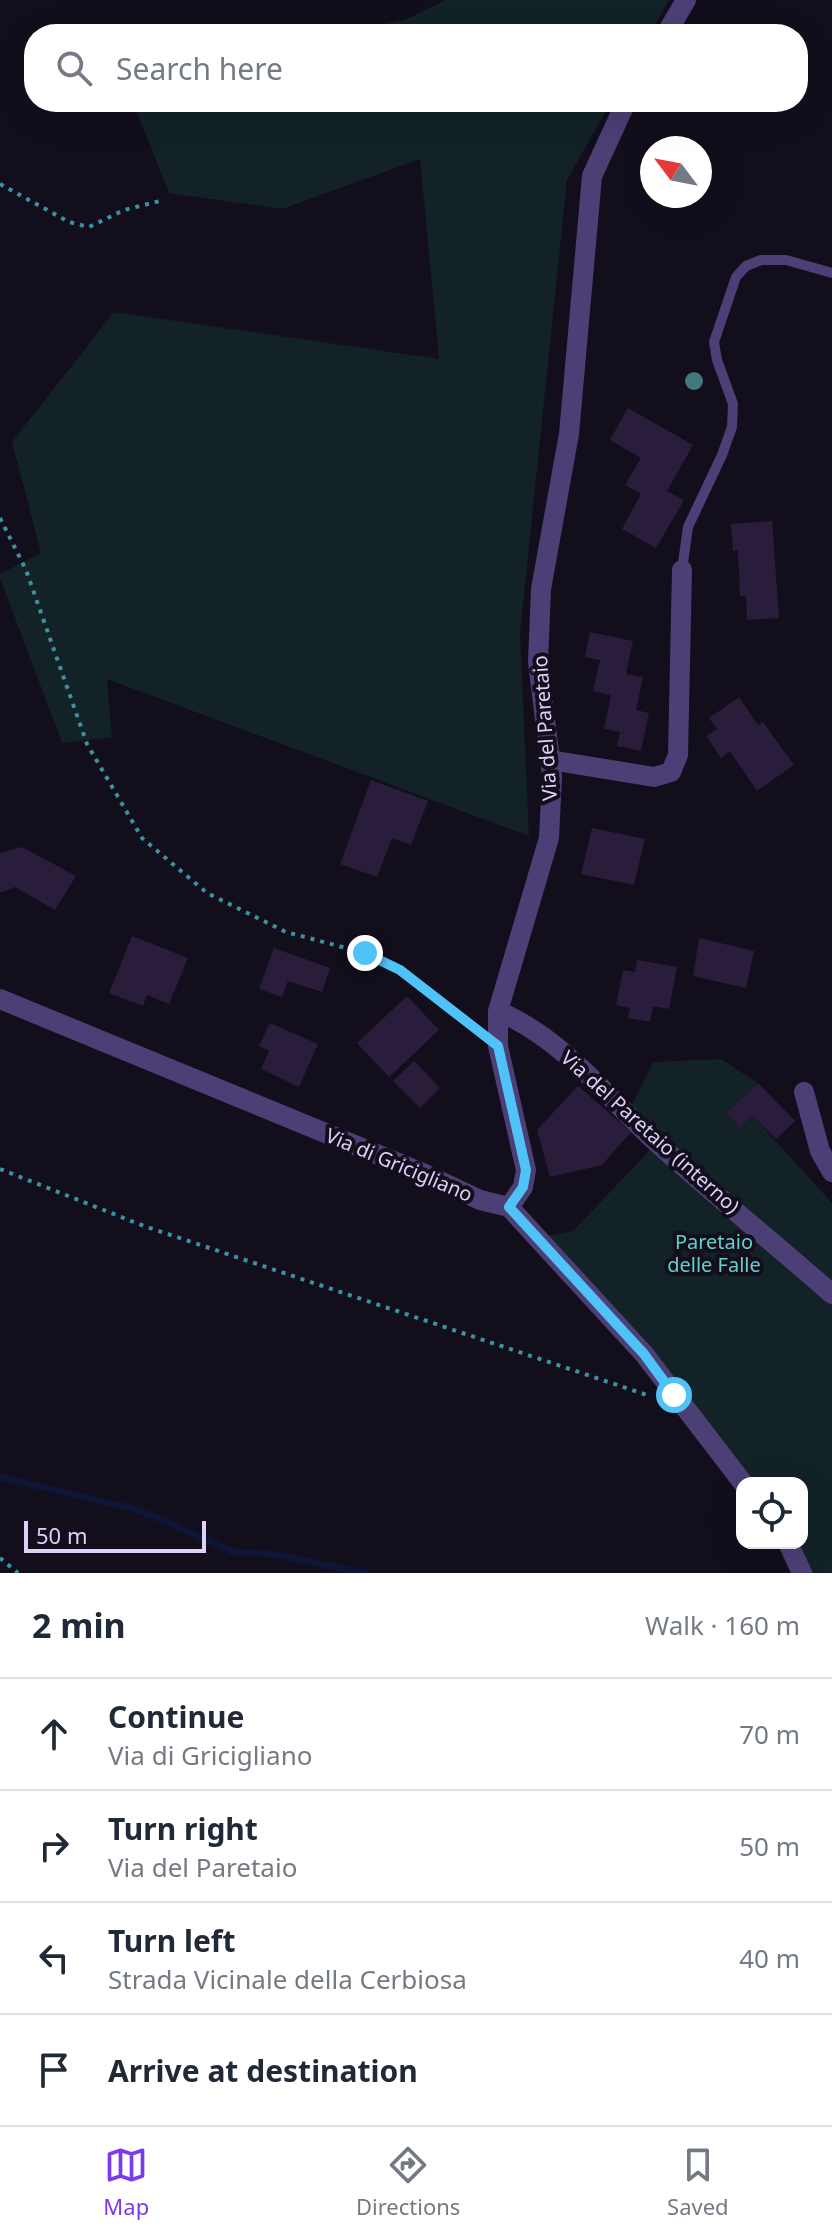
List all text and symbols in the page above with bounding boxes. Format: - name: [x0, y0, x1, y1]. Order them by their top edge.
- search box: [24, 24, 808, 112]
- icon: search: [52, 46, 96, 90]
- text: Search here: [116, 48, 283, 89]
- north arrow: [640, 136, 712, 208]
- street label: Via del Paretaio: [526, 654, 563, 802]
- route end: [347, 935, 383, 971]
- street label: Via del Paretaio (interno): [555, 1044, 745, 1219]
- street label: Via di Gricigliano: [322, 1121, 477, 1208]
- park label: Paretaio delle Falle: [667, 1228, 761, 1278]
- route start: [656, 1377, 692, 1413]
- map controls: [736, 1477, 808, 1549]
- button: locate: [736, 1477, 808, 1549]
- scale bar: [24, 1517, 206, 1553]
- text: 50 m: [36, 1520, 87, 1550]
- text: 2 min: [32, 1602, 126, 1648]
- text: Walk · 160 m: [645, 1607, 800, 1643]
- text: Continue: [108, 1696, 244, 1737]
- icon: ahead: [32, 1712, 76, 1756]
- text: 70 m: [739, 1716, 800, 1752]
- text: Via di Gricigliano: [108, 1737, 312, 1773]
- text: Turn right: [108, 1808, 258, 1849]
- icon: right: [32, 1824, 76, 1868]
- text: 50 m: [739, 1828, 800, 1864]
- text: Via del Paretaio: [108, 1849, 297, 1885]
- text: Turn left: [108, 1920, 236, 1961]
- icon: left: [32, 1936, 76, 1980]
- text: 40 m: [739, 1940, 800, 1976]
- text: Strada Vicinale della Cerbiosa: [108, 1961, 467, 1997]
- icon: arrive: [32, 2048, 76, 2092]
- text: Arrive at destination: [108, 2050, 418, 2091]
- tab: Map: [103, 2143, 149, 2221]
- tab: Directions: [356, 2143, 460, 2221]
- tab: Saved: [667, 2143, 729, 2221]

